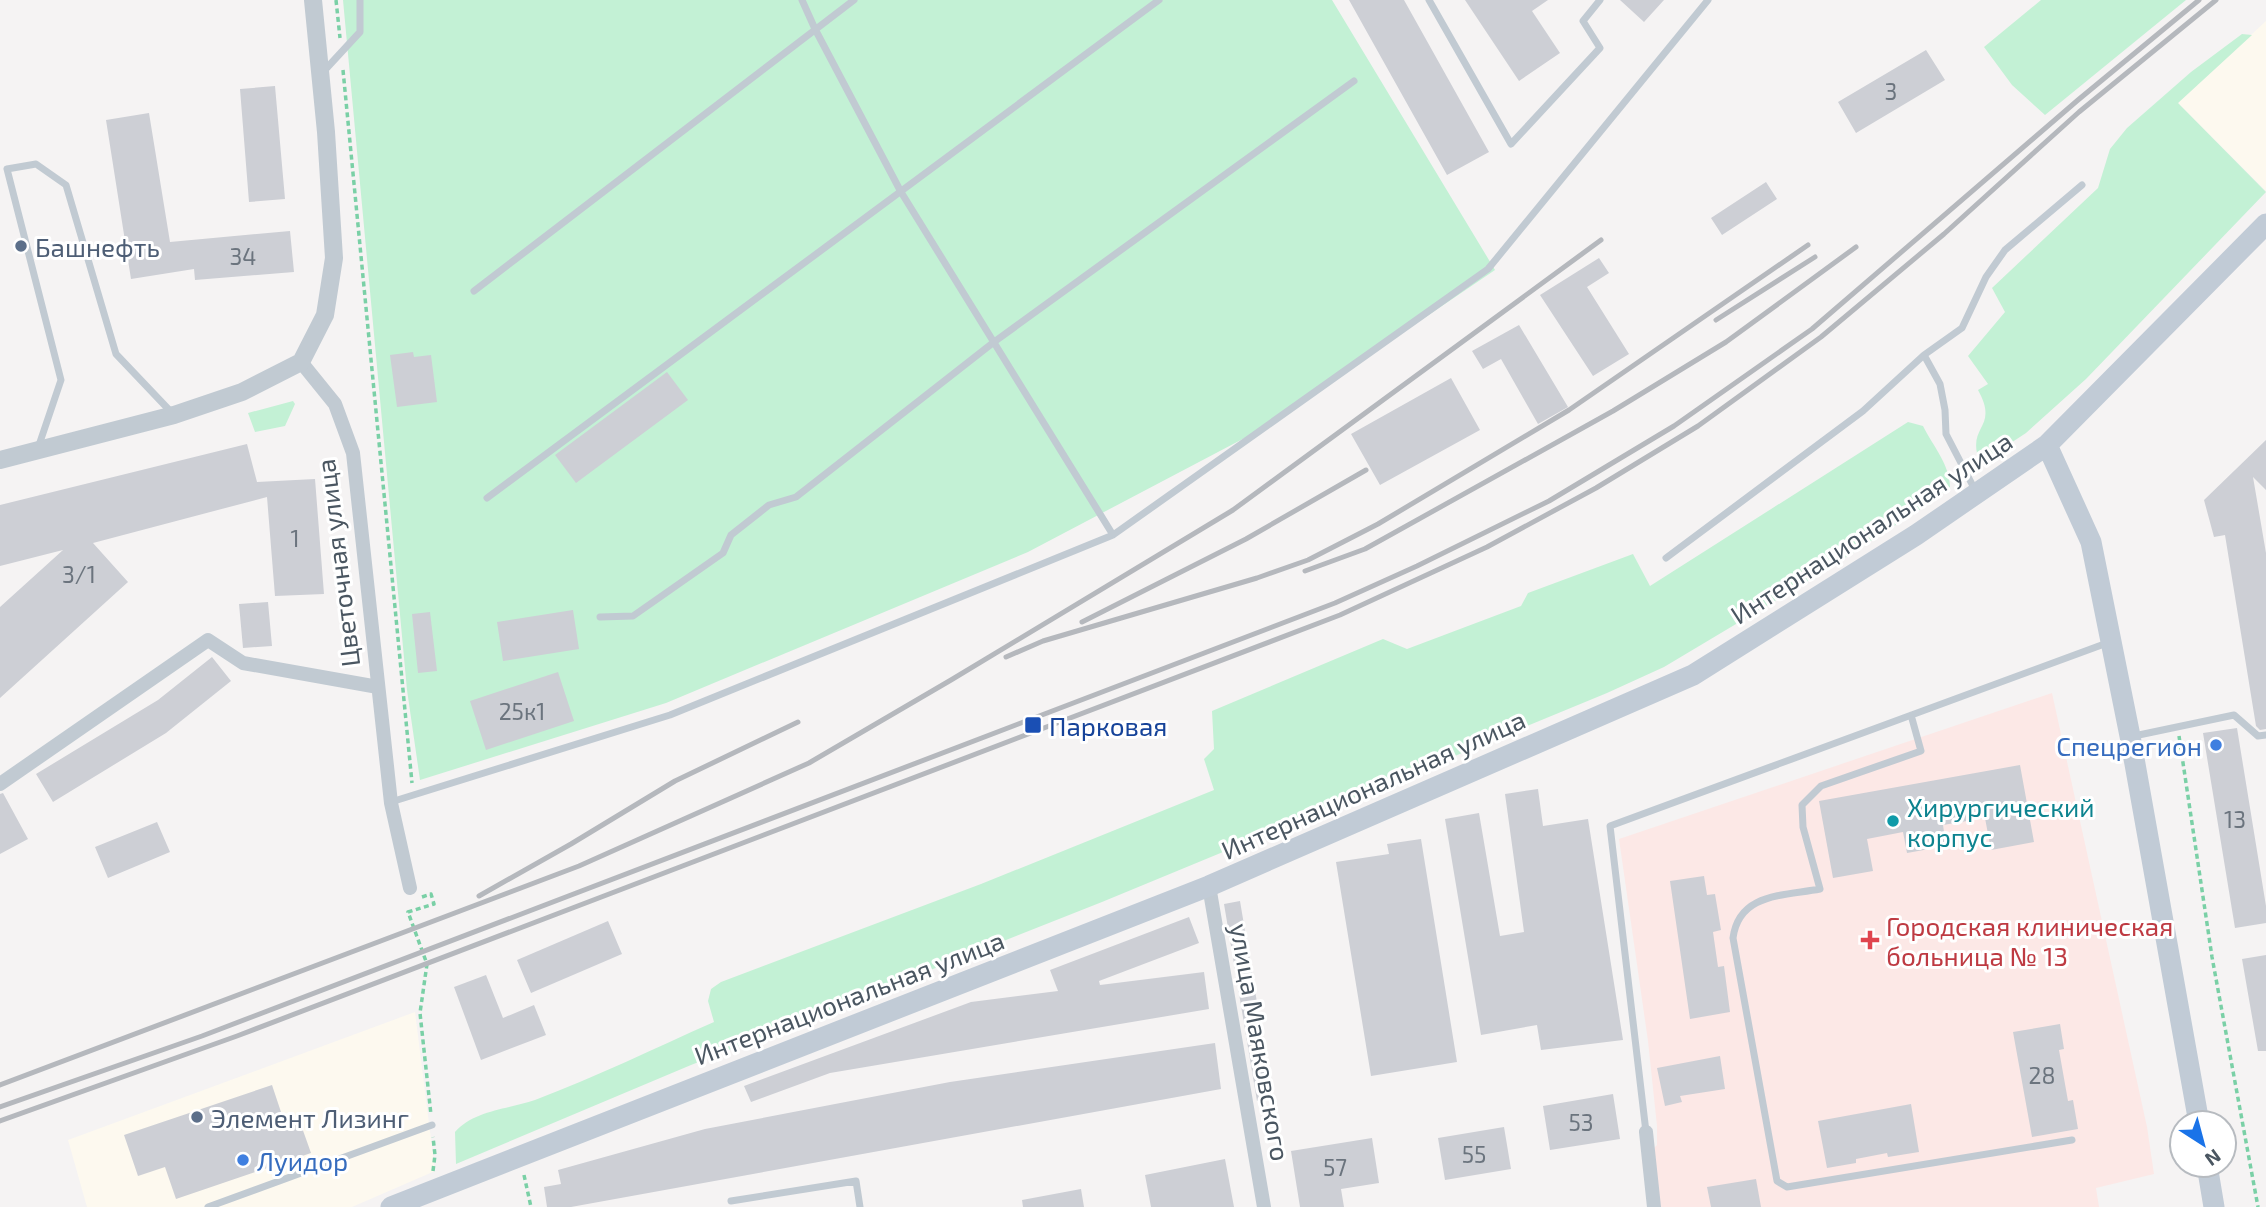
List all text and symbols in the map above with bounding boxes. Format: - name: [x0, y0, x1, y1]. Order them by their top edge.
- house number: 3: [1885, 77, 1897, 105]
- place label: Башнефть: [35, 231, 160, 262]
- marker: Башнефть: [13, 238, 29, 254]
- house number: 34: [230, 242, 256, 270]
- street label: Интернациональная улица: [1724, 424, 2018, 631]
- street label: Цветочная улица: [309, 457, 366, 669]
- house number: 1: [290, 524, 300, 552]
- house number: 3/1: [62, 560, 96, 588]
- house number: 25к1: [499, 697, 545, 725]
- street label: Интернациональная улица: [1216, 703, 1530, 866]
- place label: Парковая: [1049, 710, 1167, 741]
- marker: Парковая: [1023, 715, 1043, 735]
- place label: Спецрегион: [2056, 730, 2202, 761]
- marker: Спецрегион: [2208, 737, 2224, 753]
- place label: Хирургический корпус: [1907, 791, 2095, 853]
- house number: 13: [2224, 805, 2246, 833]
- marker: Хирургический корпус: [1885, 813, 1901, 829]
- place label: Городская клиническая больница № 13: [1886, 910, 2173, 971]
- street label: улица Маяковского: [1224, 921, 1297, 1163]
- street label: Интернациональная улица: [690, 924, 1009, 1071]
- marker: Городская клиническая больница № 13: [1860, 930, 1880, 950]
- house number: 28: [2029, 1061, 2055, 1089]
- place label: Элемент Лизинг: [211, 1102, 409, 1133]
- house number: 53: [1568, 1108, 1594, 1136]
- marker: Элемент Лизинг: [189, 1109, 205, 1125]
- north arrow: [2168, 1109, 2238, 1179]
- house number: 55: [1462, 1140, 1486, 1168]
- place label: Луидор: [257, 1145, 348, 1177]
- text: N: [2201, 1145, 2226, 1171]
- marker: Луидор: [235, 1152, 251, 1168]
- house number: 57: [1323, 1153, 1347, 1181]

